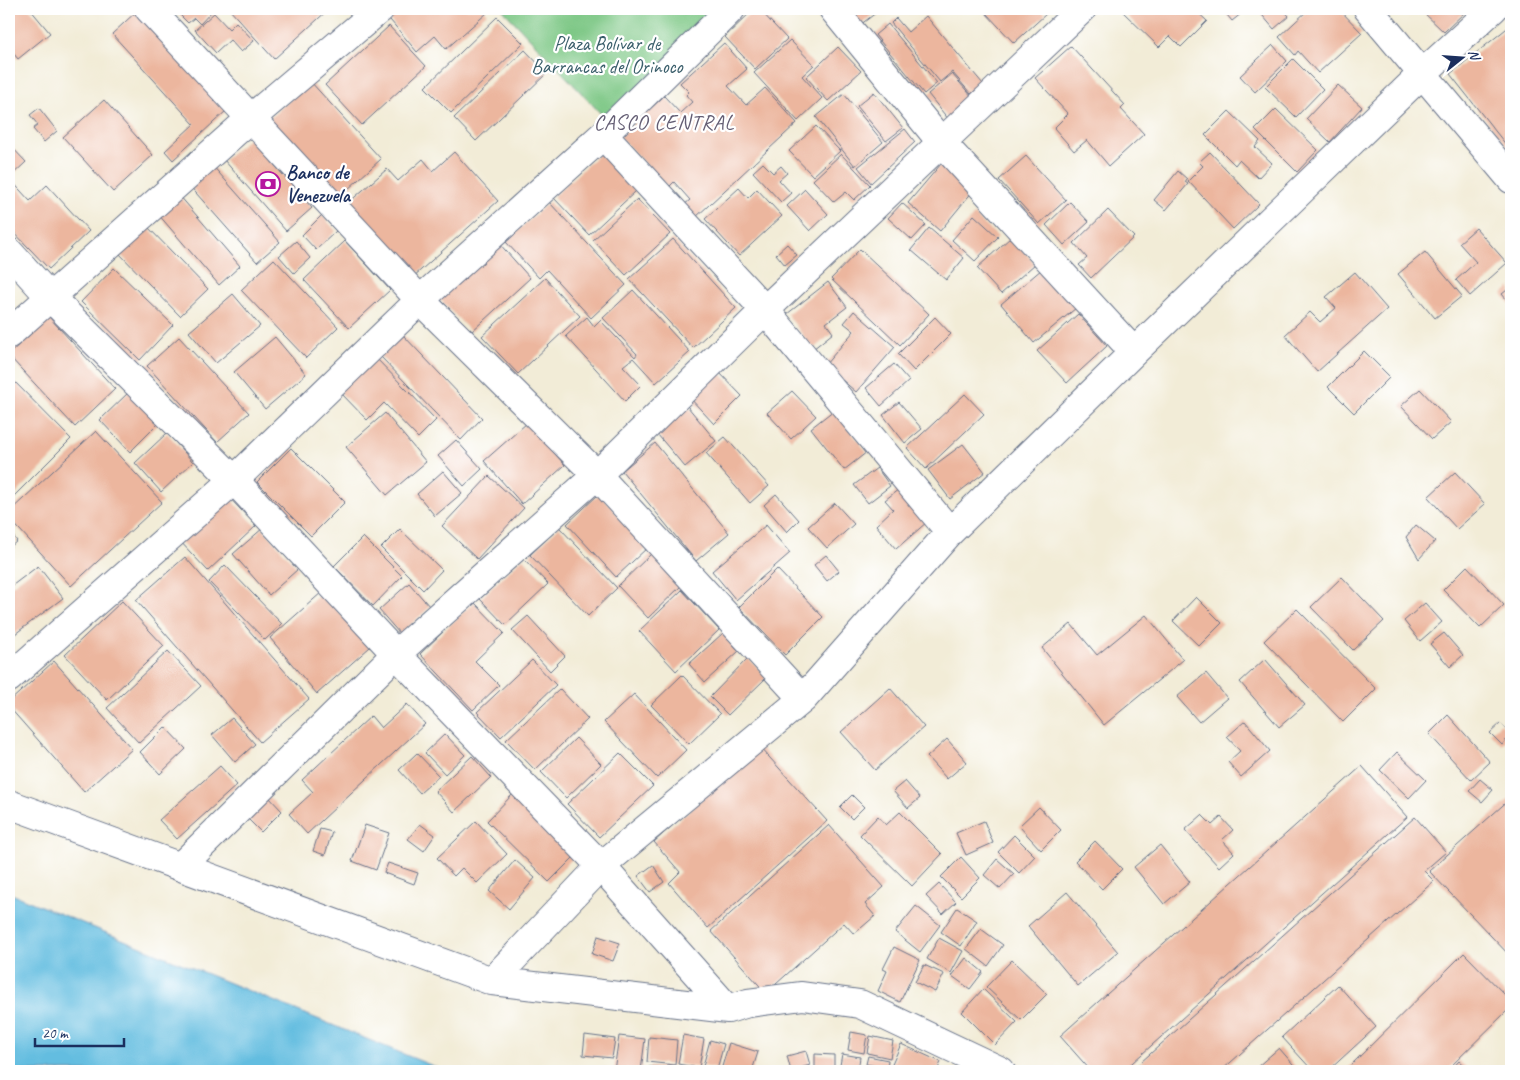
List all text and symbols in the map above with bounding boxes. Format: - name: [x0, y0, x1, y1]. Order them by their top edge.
- park label: Plaza Bolívar de Barrancas del Orinoco: [531, 31, 684, 79]
- north arrow: [1438, 32, 1488, 82]
- text: N: [1465, 48, 1484, 63]
- district label: CASCO CENTRAL: [594, 109, 734, 135]
- place label: Banco de Venezuela: [286, 160, 352, 208]
- bank icon: Banco de Venezuela: [255, 171, 281, 197]
- scale bar: [35, 1015, 124, 1047]
- text: 20 m: [42, 1024, 69, 1043]

